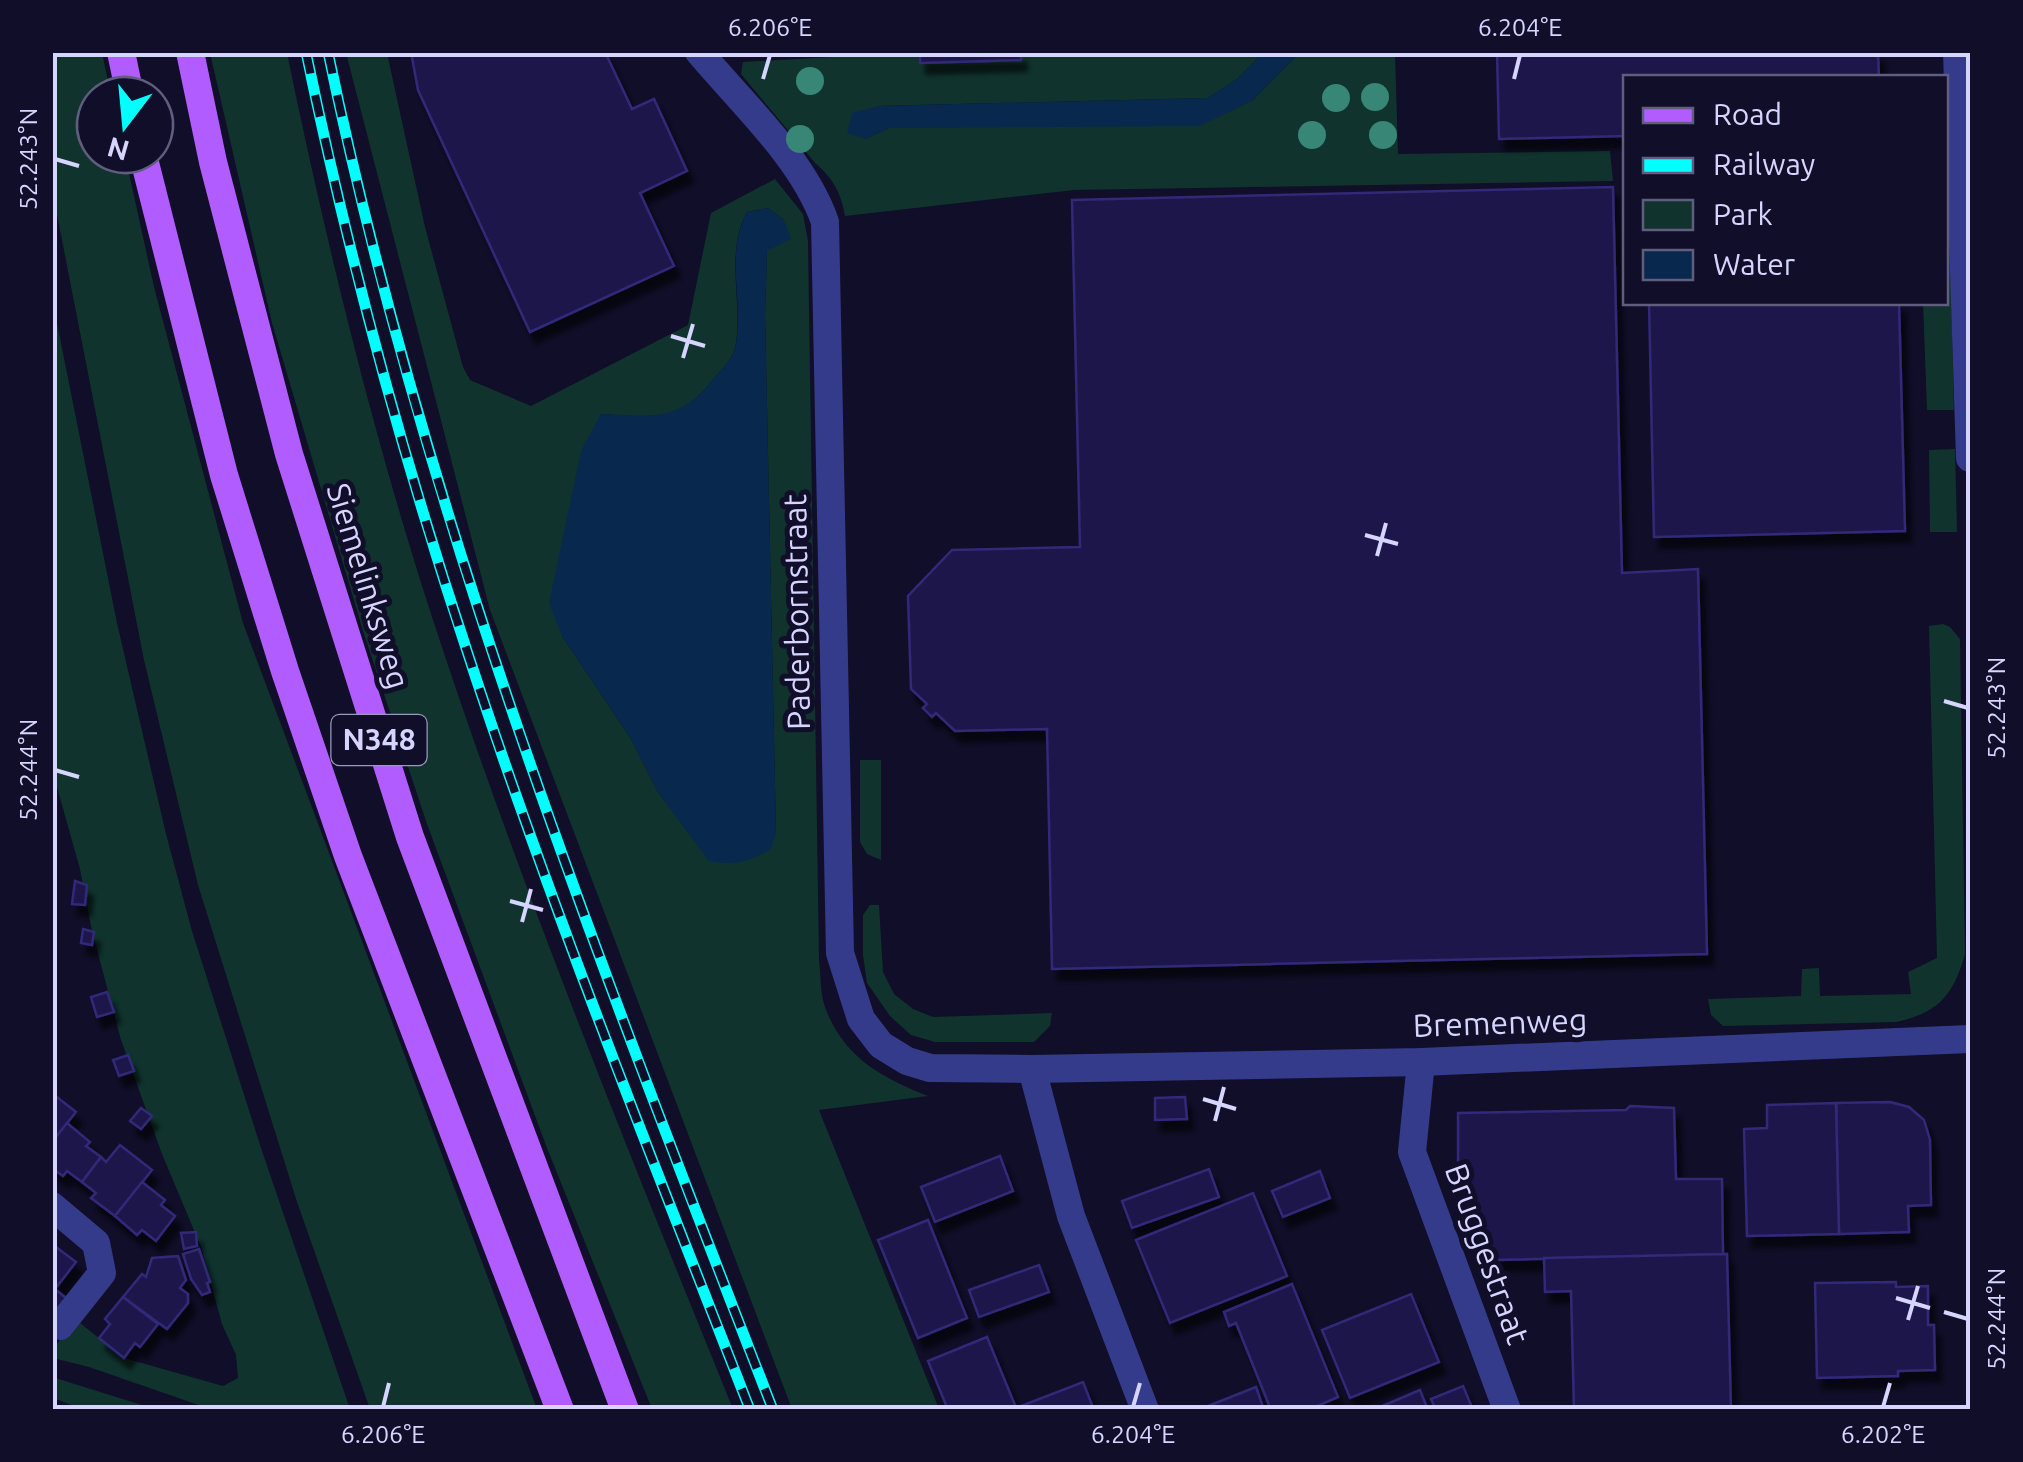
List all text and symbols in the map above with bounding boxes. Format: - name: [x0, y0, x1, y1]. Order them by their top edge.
- text: 6.206°E: [728, 13, 812, 41]
- text: 6.204°E: [1478, 13, 1562, 41]
- north arrow: [75, 75, 175, 175]
- legend: [1623, 75, 1948, 305]
- text: Road: [1713, 97, 1782, 131]
- text: 52.243°N: [14, 108, 42, 210]
- text: N: [104, 132, 132, 167]
- text: Railway: [1713, 147, 1815, 181]
- text: Park: [1713, 197, 1773, 231]
- text: Water: [1713, 247, 1796, 281]
- street label: Siemelinksweg: [321, 479, 417, 693]
- street label: Paderbornstraat: [776, 493, 816, 730]
- text: 52.243°N: [1982, 657, 2010, 759]
- road number: N348: [332, 715, 426, 765]
- text: 52.244°N: [14, 719, 42, 821]
- street label: Bremenweg: [1412, 1001, 1588, 1043]
- street label: Bruggestraat: [1439, 1159, 1537, 1349]
- text: 52.244°N: [1982, 1268, 2010, 1370]
- text: 6.206°E: [341, 1420, 425, 1448]
- text: 6.204°E: [1091, 1420, 1175, 1448]
- text: 6.202°E: [1841, 1420, 1925, 1448]

